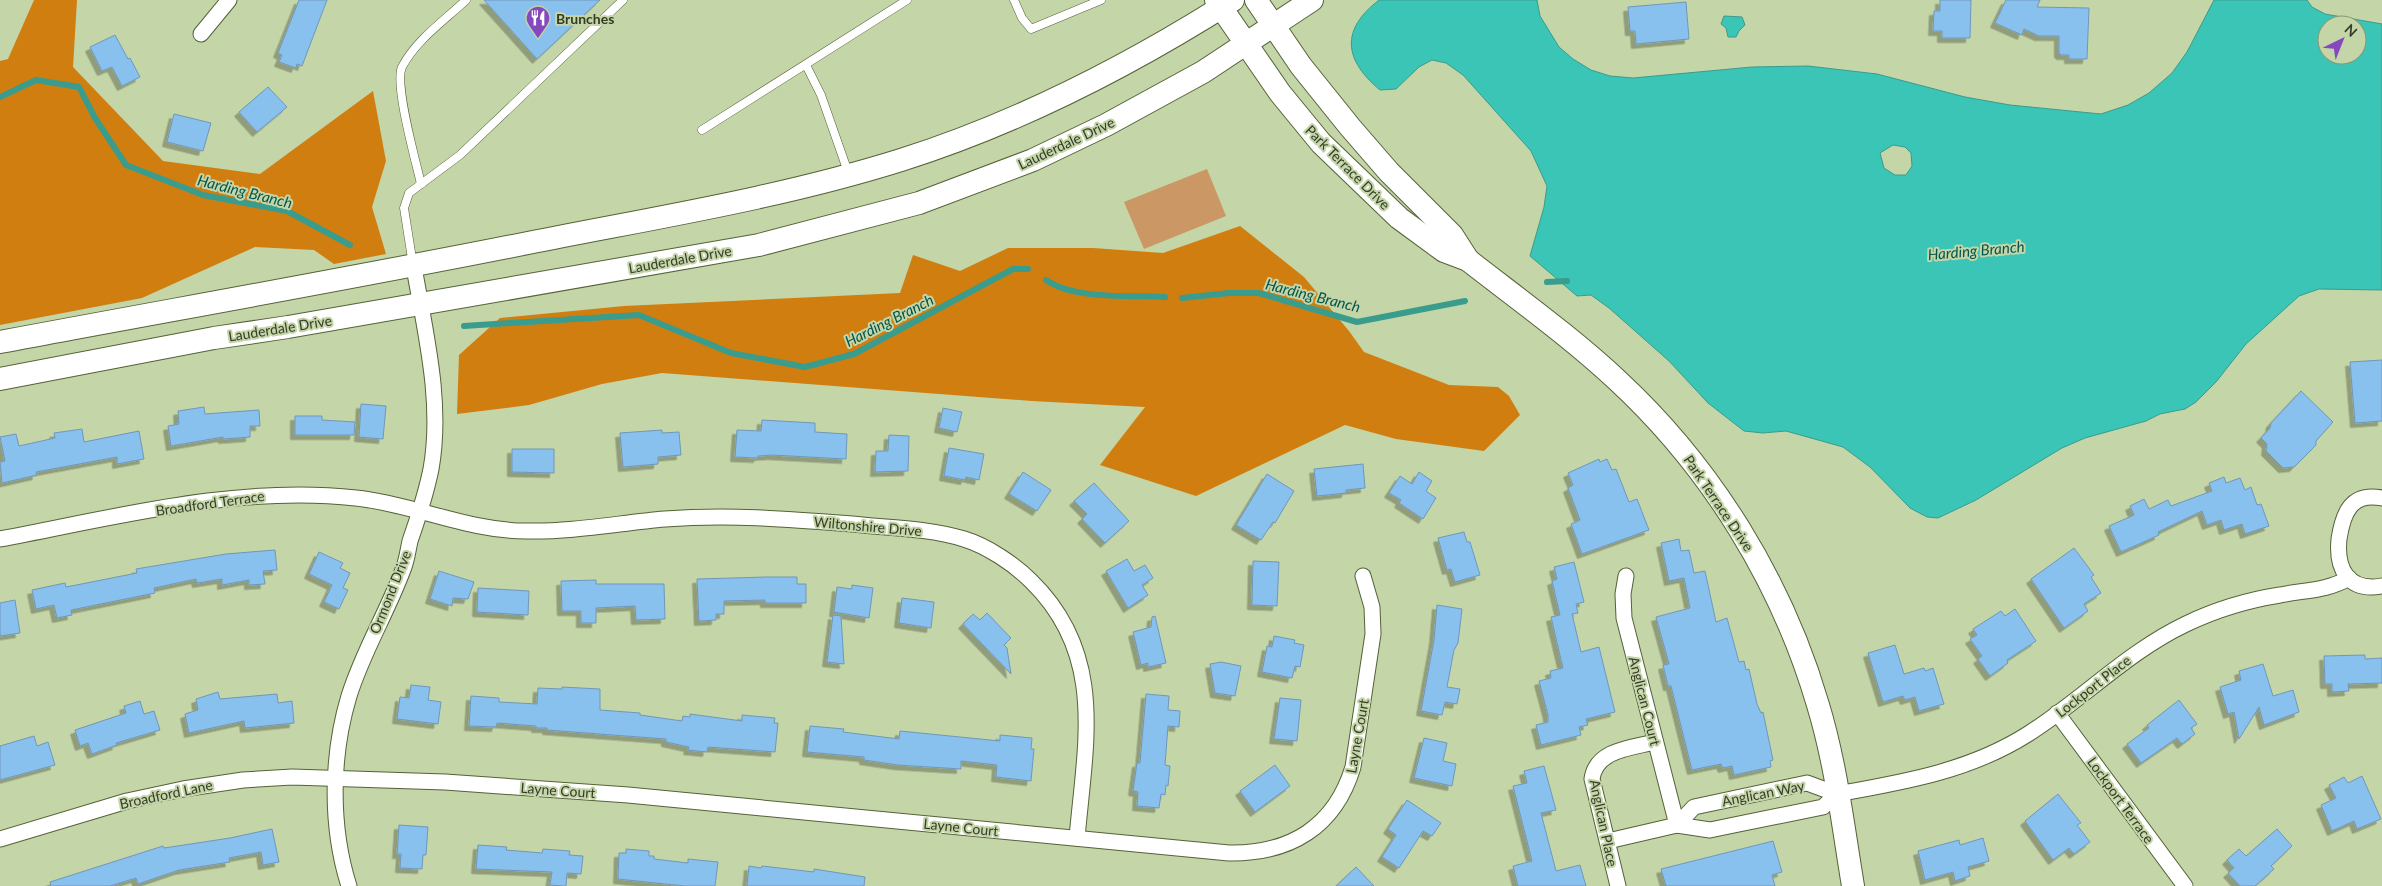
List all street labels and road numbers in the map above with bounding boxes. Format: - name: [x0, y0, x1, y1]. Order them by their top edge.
- street label: Lauderdale Drive: [1015, 113, 1117, 173]
- street label: Park Terrace Drive: [1302, 121, 1394, 213]
- street label: Lauderdale Drive: [627, 242, 733, 276]
- street label: Lauderdale Drive: [227, 311, 333, 345]
- street label: Park Terrace Drive: [1681, 452, 1757, 554]
- street label: Broadford Terrace: [154, 487, 266, 519]
- street label: Wiltonshire Drive: [813, 513, 923, 539]
- street label: Ormond Drive: [366, 548, 414, 636]
- street label: Lockport Place: [2052, 651, 2134, 721]
- street label: Anglican Court: [1626, 655, 1664, 747]
- street label: Layne Court: [1342, 698, 1372, 774]
- street label: Lockport Terrace: [2084, 754, 2158, 846]
- street label: Broadford Lane: [118, 776, 214, 812]
- street label: Anglican Way: [1720, 777, 1806, 809]
- street label: Anglican Place: [1586, 778, 1622, 868]
- street label: Layne Court: [520, 779, 596, 801]
- street label: Layne Court: [923, 815, 999, 839]

